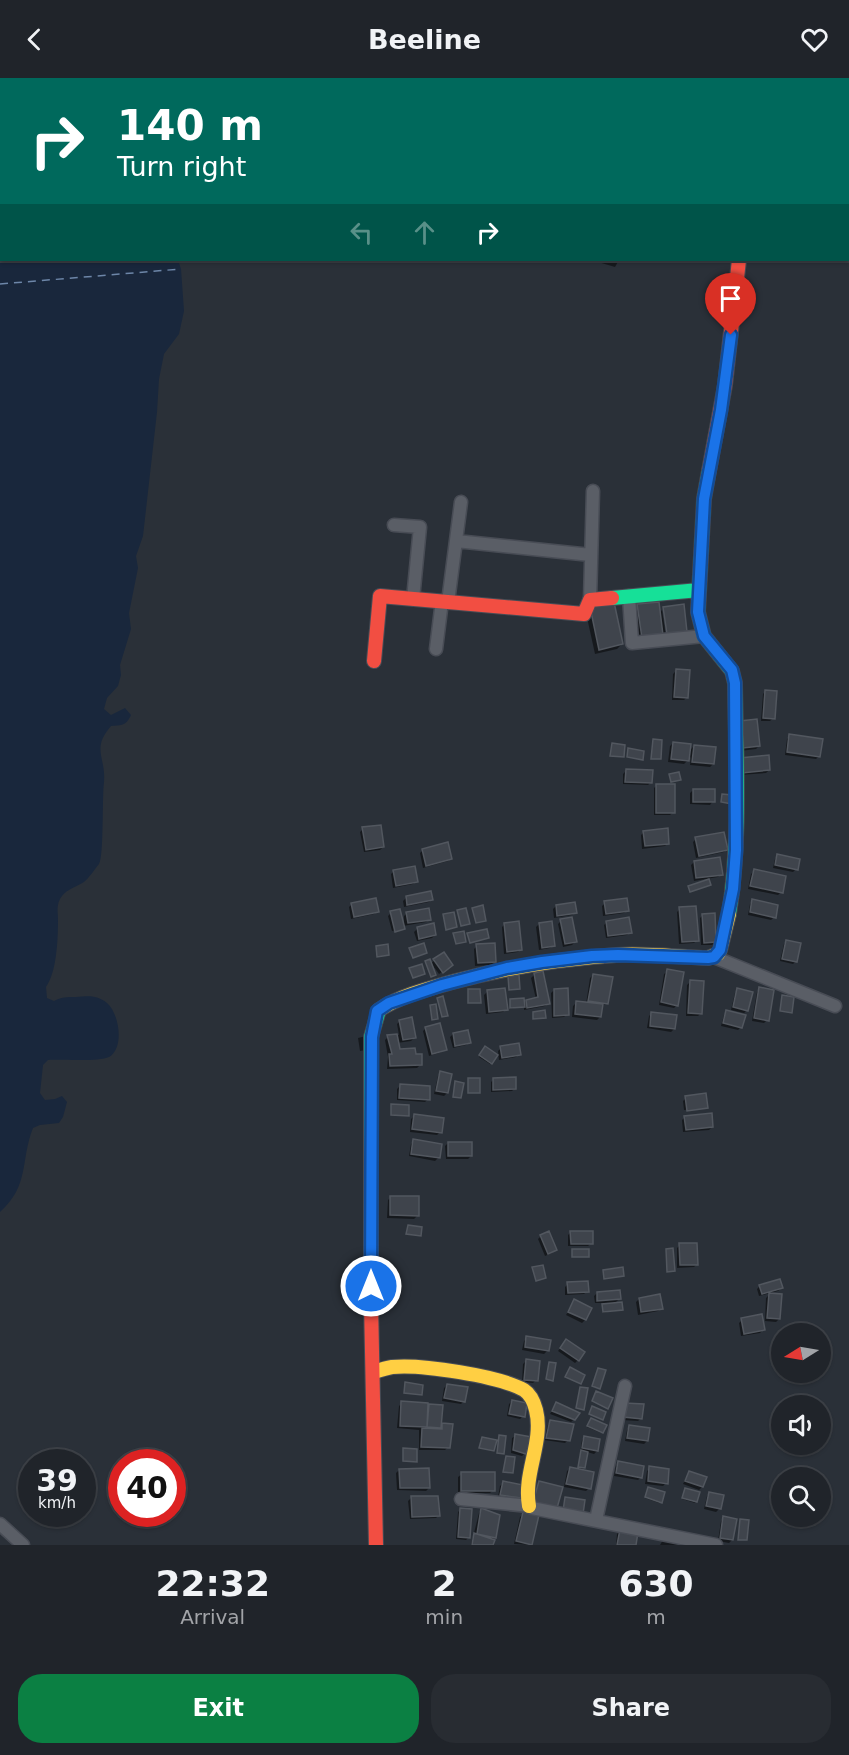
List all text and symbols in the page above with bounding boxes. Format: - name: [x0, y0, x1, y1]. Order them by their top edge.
- icon: back: [18, 23, 51, 56]
- icon: heart: [798, 23, 831, 56]
- text: Beeline: [368, 24, 481, 55]
- text: 140 m: [117, 101, 263, 150]
- icon: right: [18, 102, 96, 180]
- text: Turn right: [117, 151, 246, 182]
- icon: left: [345, 216, 378, 249]
- icon: ahead: [408, 216, 441, 249]
- icon: right: [471, 216, 504, 249]
- pin: [705, 273, 756, 335]
- icon: arrive: [714, 282, 747, 315]
- position arrow: [339, 1254, 403, 1318]
- north arrow: [771, 1323, 831, 1383]
- map controls: [771, 1323, 831, 1527]
- button: sound: [771, 1395, 831, 1455]
- speed limit sign: 40: [108, 1449, 186, 1527]
- text: 39: [36, 1463, 78, 1498]
- button: search: [771, 1467, 831, 1527]
- text: km/h: [38, 1494, 76, 1512]
- text: 22:32: [155, 1563, 270, 1604]
- text: 2: [432, 1563, 457, 1604]
- text: 630: [618, 1563, 694, 1604]
- text: Arrival: [180, 1605, 245, 1629]
- text: min: [425, 1605, 463, 1629]
- text: m: [646, 1605, 666, 1629]
- button: Exit: [18, 1674, 419, 1743]
- button: Share: [431, 1674, 831, 1743]

